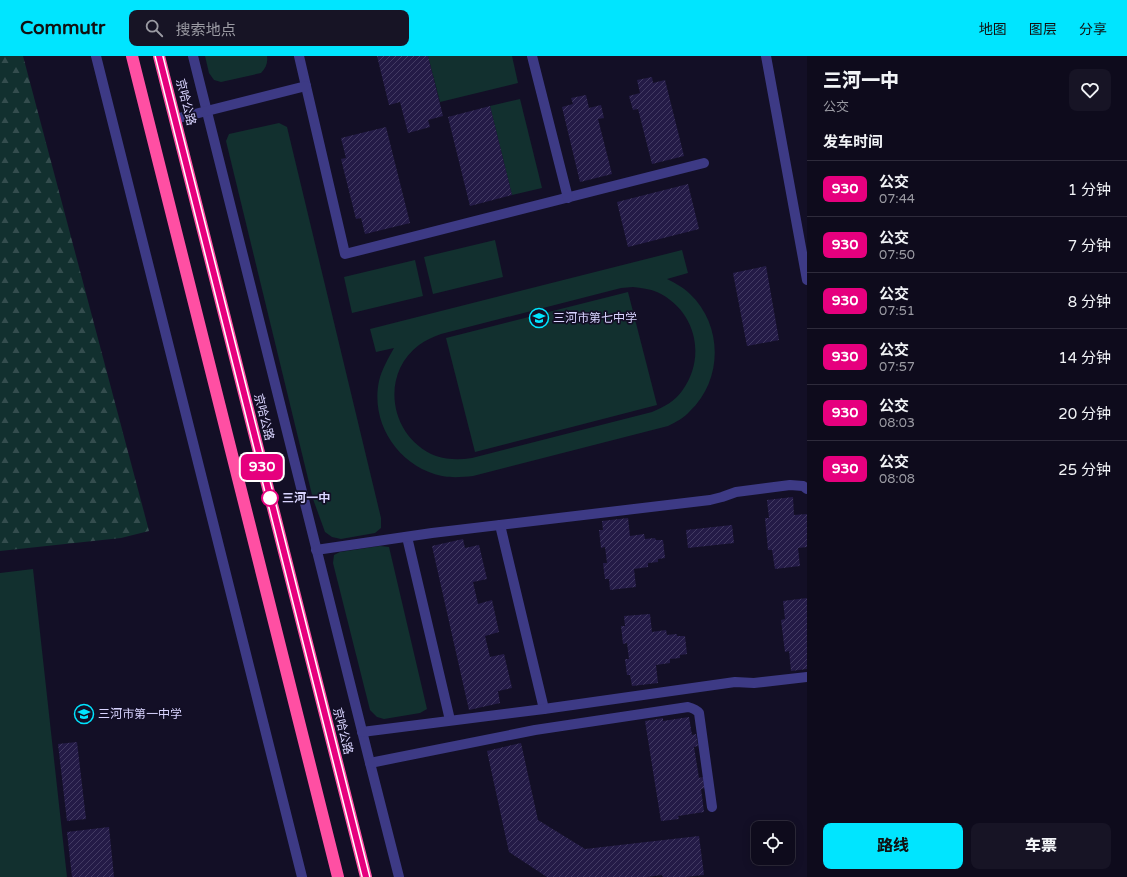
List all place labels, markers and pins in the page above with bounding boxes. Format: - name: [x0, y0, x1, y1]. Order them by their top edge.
- school or university icon: 三河市第七中学: [528, 307, 550, 329]
- place label: 三河市第七中学: [553, 311, 637, 325]
- marker: 三河一中: [261, 489, 279, 507]
- place label: 三河一中: [282, 491, 330, 505]
- school or university icon: 三河市第一中学: [73, 703, 95, 725]
- place label: 三河市第一中学: [98, 707, 182, 721]

